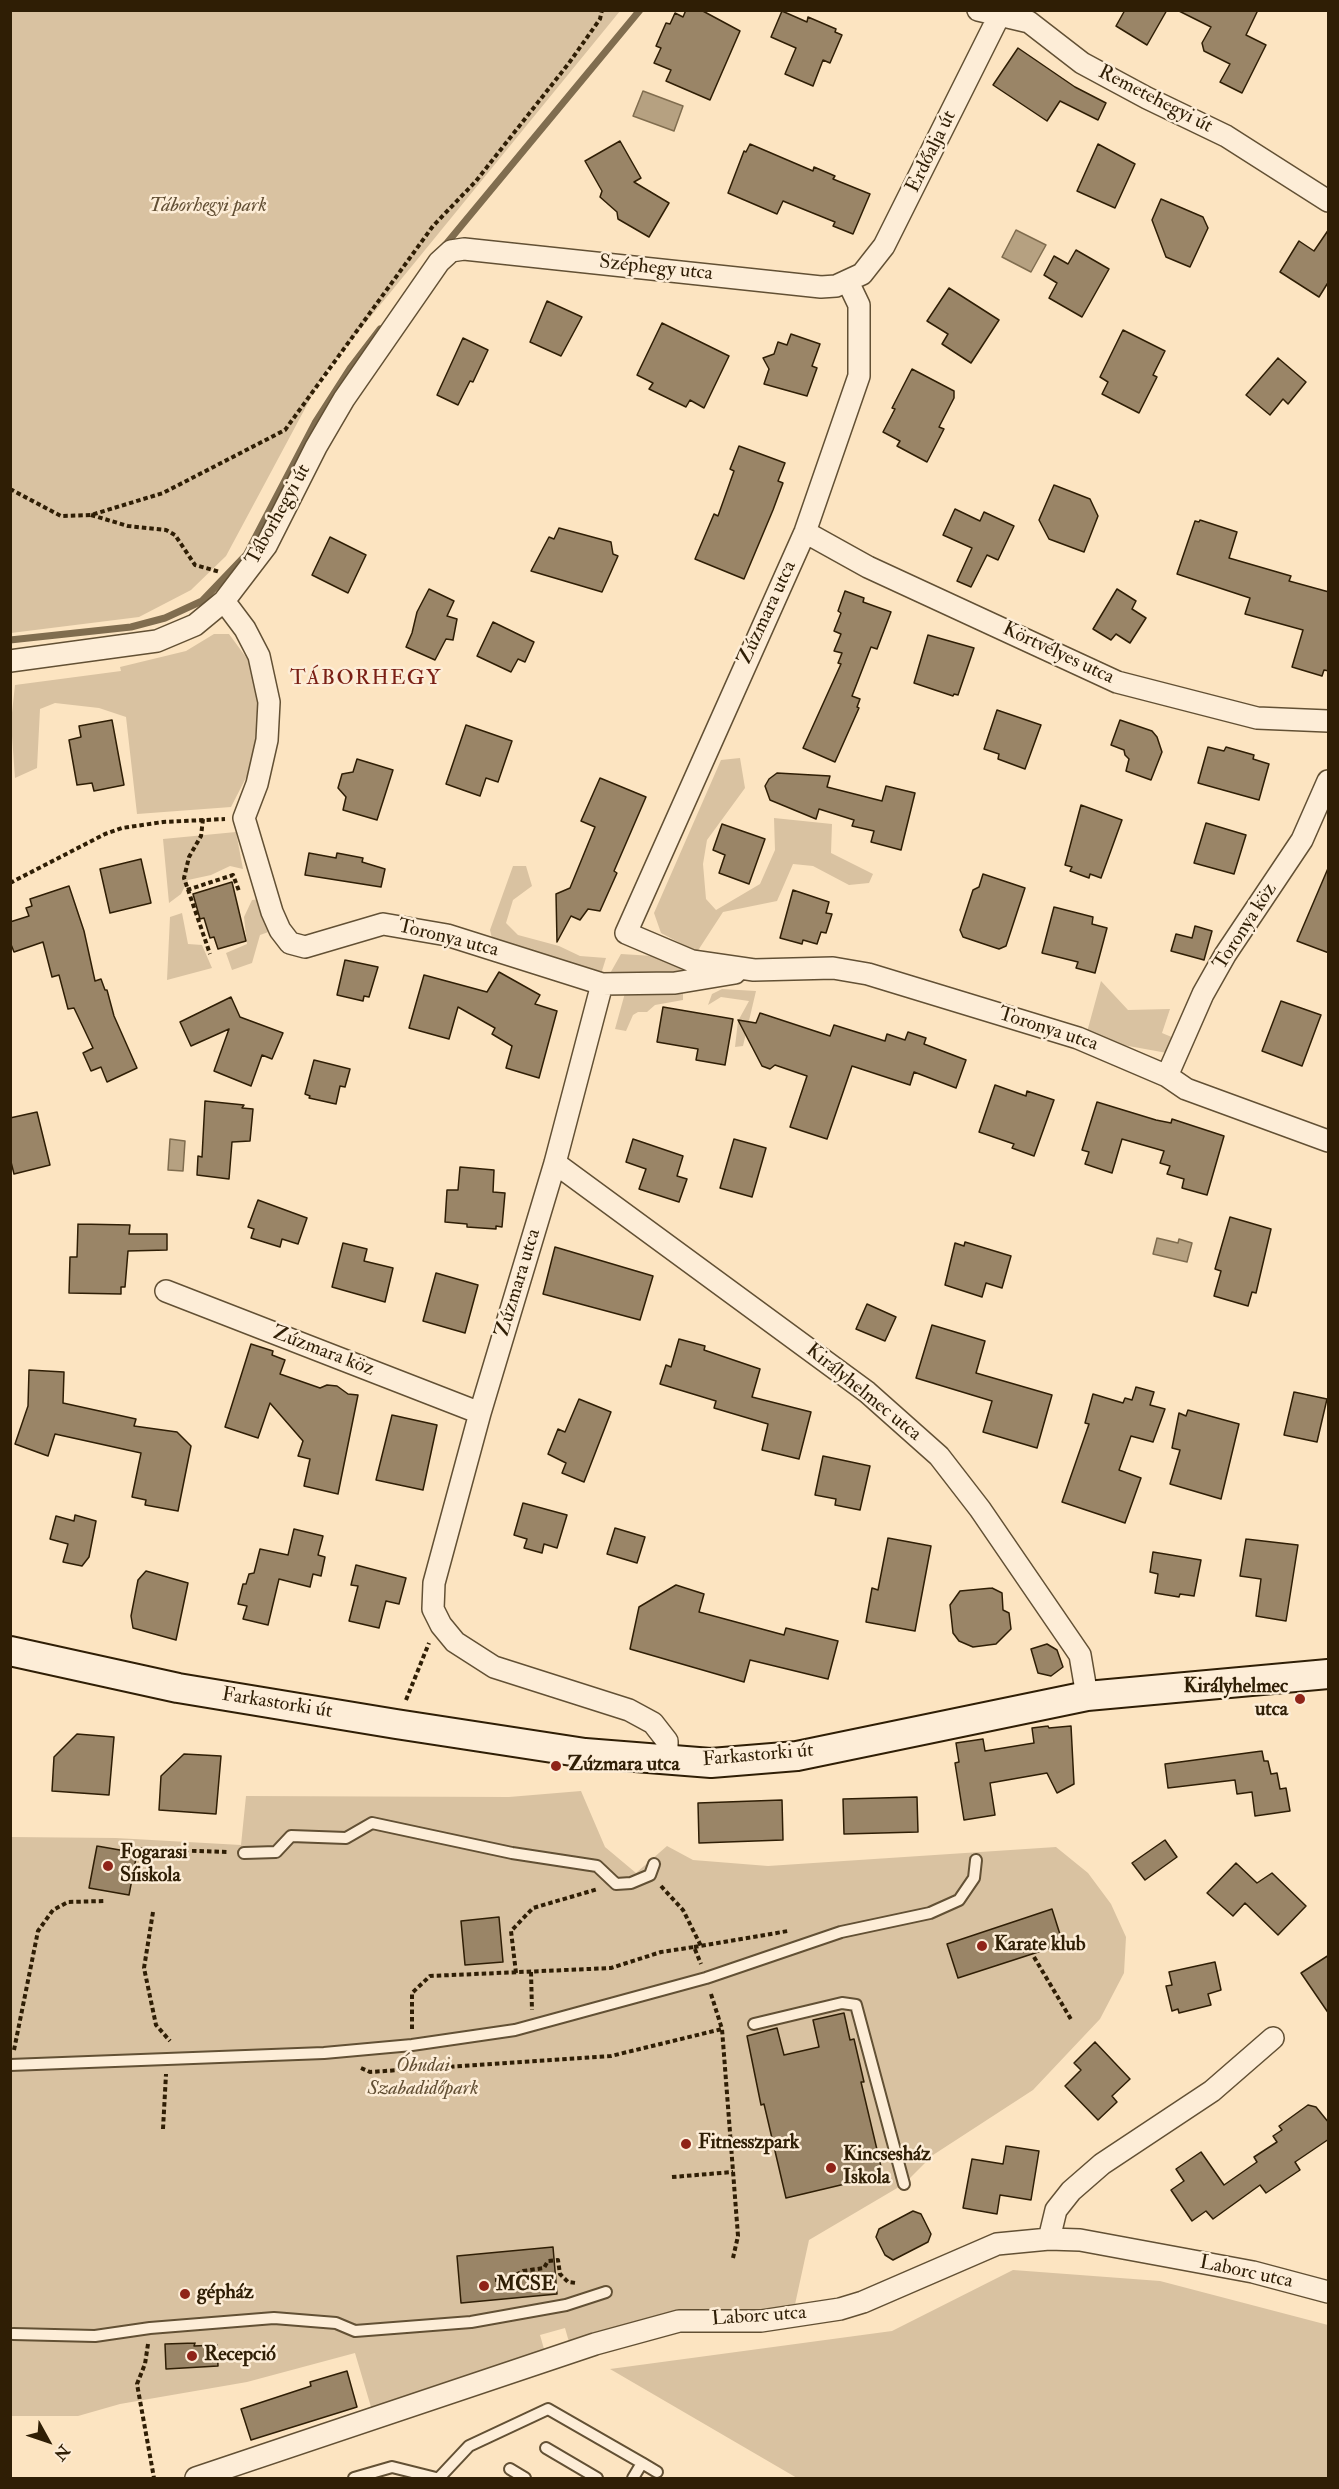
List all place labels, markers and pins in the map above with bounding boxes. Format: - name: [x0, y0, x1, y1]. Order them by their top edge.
- place label: Királyhelmec utca: [1183, 1676, 1288, 1723]
- marker: Királyhelmec utca: [1293, 1692, 1307, 1706]
- place label: Zúzmara utca: [568, 1754, 680, 1778]
- marker: Zúzmara utca: [549, 1759, 563, 1773]
- place label: Fogarasi Síiskola: [120, 1842, 188, 1889]
- marker: Fogarasi Síiskola: [101, 1859, 115, 1873]
- place label: Karate klub: [994, 1934, 1086, 1958]
- marker: Karate klub: [975, 1939, 989, 1953]
- place label: Fitnesszpark: [698, 2132, 799, 2156]
- marker: Fitnesszpark: [679, 2137, 693, 2151]
- place label: Kincsesház Iskola: [843, 2144, 931, 2191]
- marker: Kincsesház Iskola: [824, 2161, 838, 2175]
- place label: MCSE: [496, 2274, 555, 2298]
- marker: MCSE: [477, 2279, 491, 2293]
- place label: gépház: [197, 2282, 254, 2306]
- marker: gépház: [178, 2287, 192, 2301]
- place label: Recepció: [204, 2344, 276, 2368]
- marker: Recepció: [185, 2349, 199, 2363]

